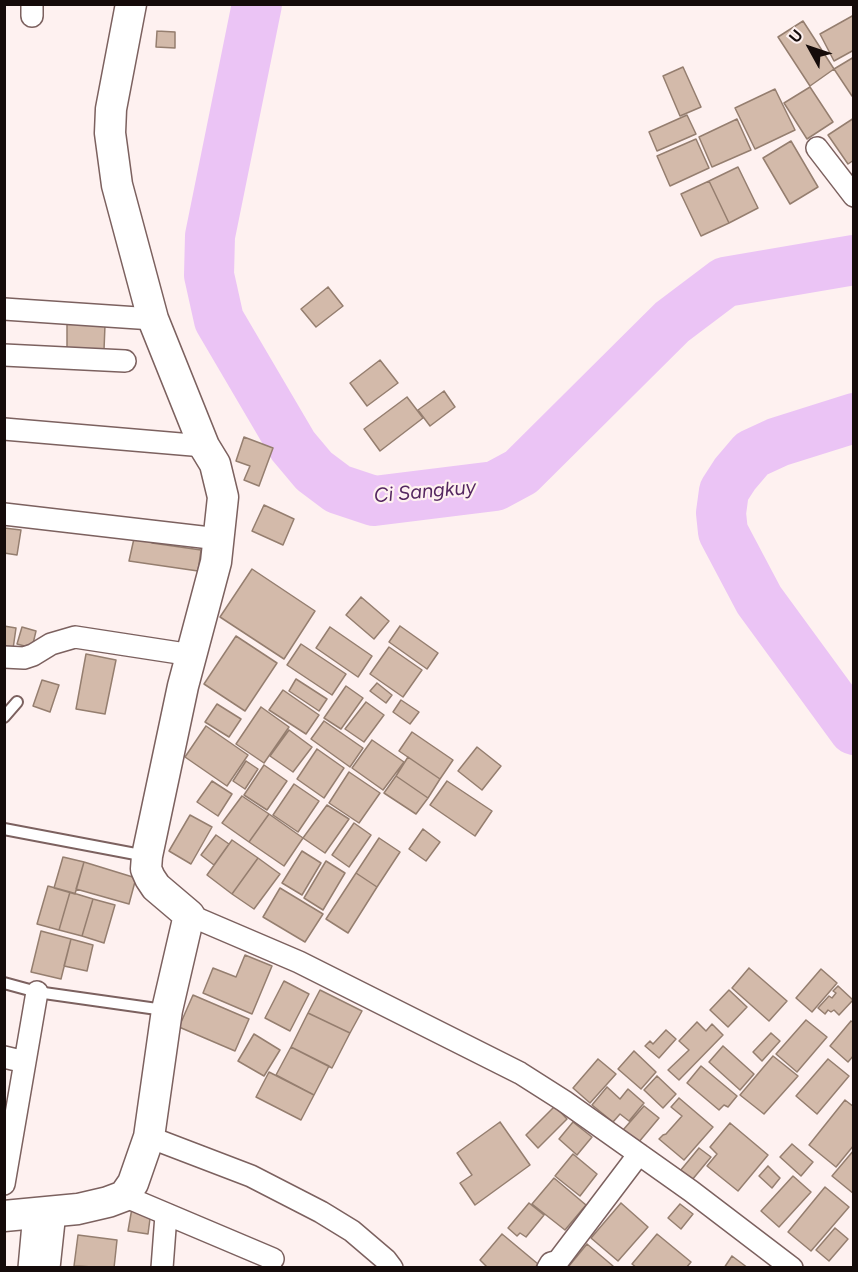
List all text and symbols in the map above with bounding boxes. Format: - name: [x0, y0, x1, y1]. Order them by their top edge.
- north arrow: [780, 18, 840, 78]
- text: U: [785, 26, 807, 47]
- water label: Ci Sangkuy: [373, 476, 477, 508]

